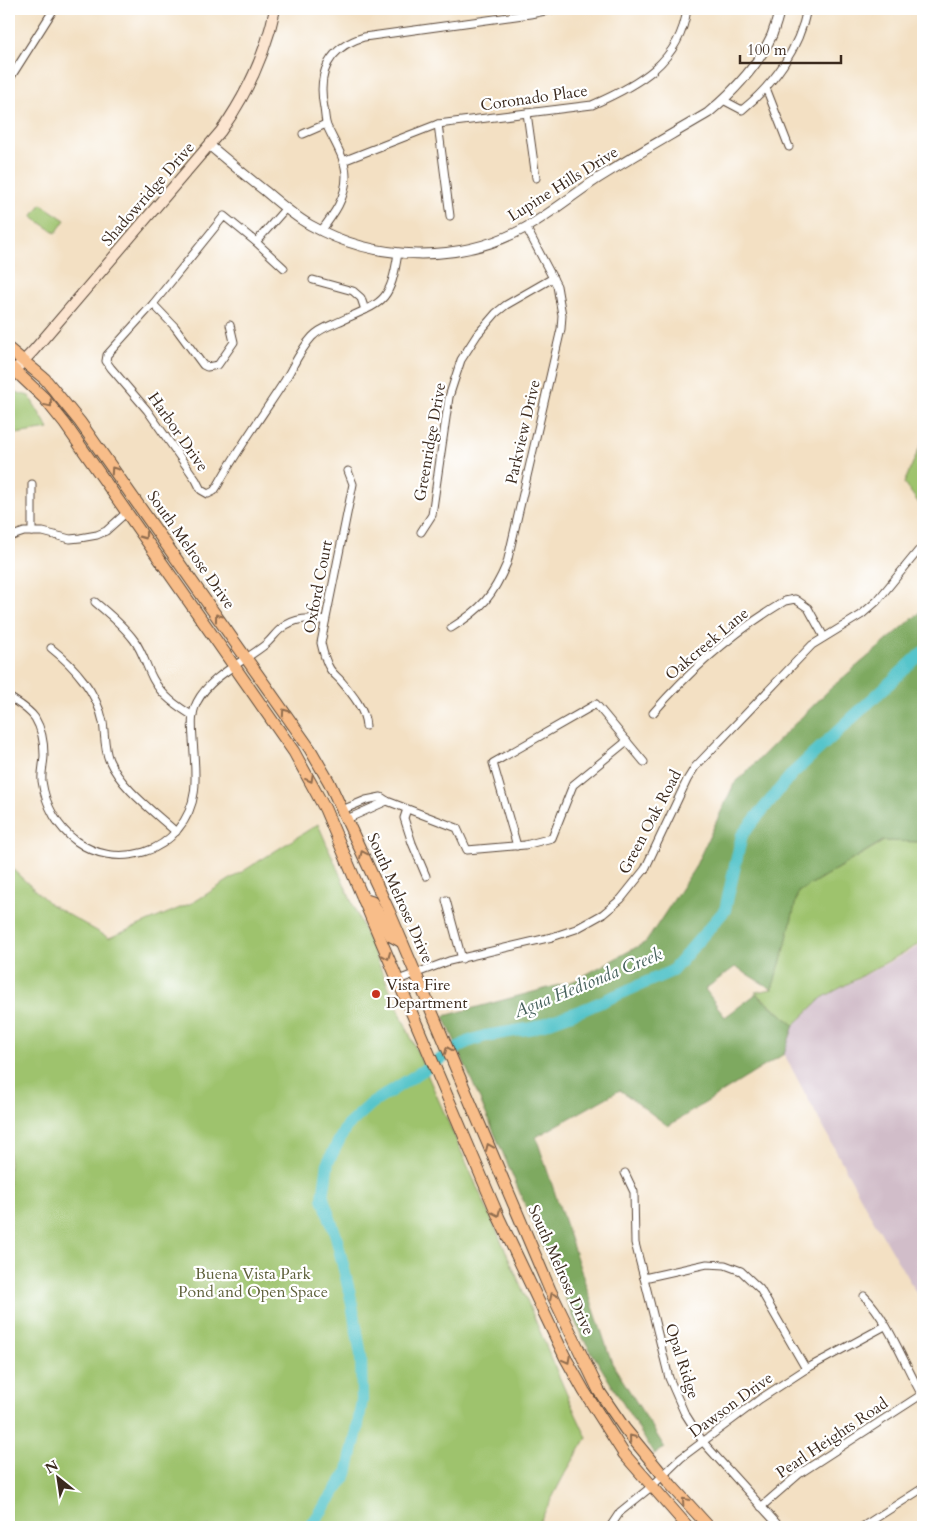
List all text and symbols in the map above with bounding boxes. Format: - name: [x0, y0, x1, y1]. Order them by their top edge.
- scale bar: [740, 32, 841, 64]
- text: 100 m: [747, 40, 787, 60]
- street label: Coronado Place: [479, 80, 589, 116]
- street label: Shadowridge Drive: [96, 137, 200, 251]
- street label: Lupine Hills Drive: [504, 141, 622, 227]
- street label: Parkview Drive: [500, 378, 546, 486]
- street label: Greenridge Drive: [409, 381, 451, 503]
- street label: Harbor Drive: [143, 388, 213, 476]
- one-way arrow: [43, 399, 52, 408]
- one-way arrow: [111, 466, 120, 476]
- street label: South Melrose Drive: [142, 486, 240, 614]
- one-way arrow: [138, 530, 147, 540]
- street label: Oxford Court: [298, 539, 338, 635]
- street label: Oakcreek Lane: [661, 603, 753, 685]
- one-way arrow: [216, 614, 224, 623]
- one-way arrow: [282, 708, 291, 718]
- street label: Green Oak Road: [613, 766, 687, 878]
- one-way arrow: [303, 774, 313, 783]
- street label: South Melrose Drive: [361, 830, 439, 966]
- one-way arrow: [359, 850, 369, 859]
- water label: Agua Hedionda Creek: [509, 942, 666, 1025]
- one-way arrow: [381, 951, 392, 960]
- place label: Vista Fire Department: [386, 974, 468, 1014]
- marker: Vista Fire Department: [370, 988, 382, 1000]
- one-way arrow: [444, 1046, 455, 1055]
- one-way arrow: [485, 1143, 496, 1152]
- street label: South Melrose Drive: [522, 1202, 600, 1338]
- one-way arrow: [491, 1208, 502, 1217]
- park label: Buena Vista Park Pond and Open Space: [178, 1263, 328, 1303]
- one-way arrow: [549, 1292, 559, 1301]
- street label: Opal Ridge: [659, 1321, 705, 1401]
- one-way arrow: [561, 1355, 571, 1364]
- street label: Dawson Drive: [685, 1367, 777, 1443]
- street label: Pearl Heights Road: [772, 1392, 893, 1484]
- one-way arrow: [629, 1434, 638, 1443]
- north arrow: [32, 1454, 82, 1504]
- text: N: [42, 1456, 62, 1478]
- one-way arrow: [682, 1498, 691, 1507]

